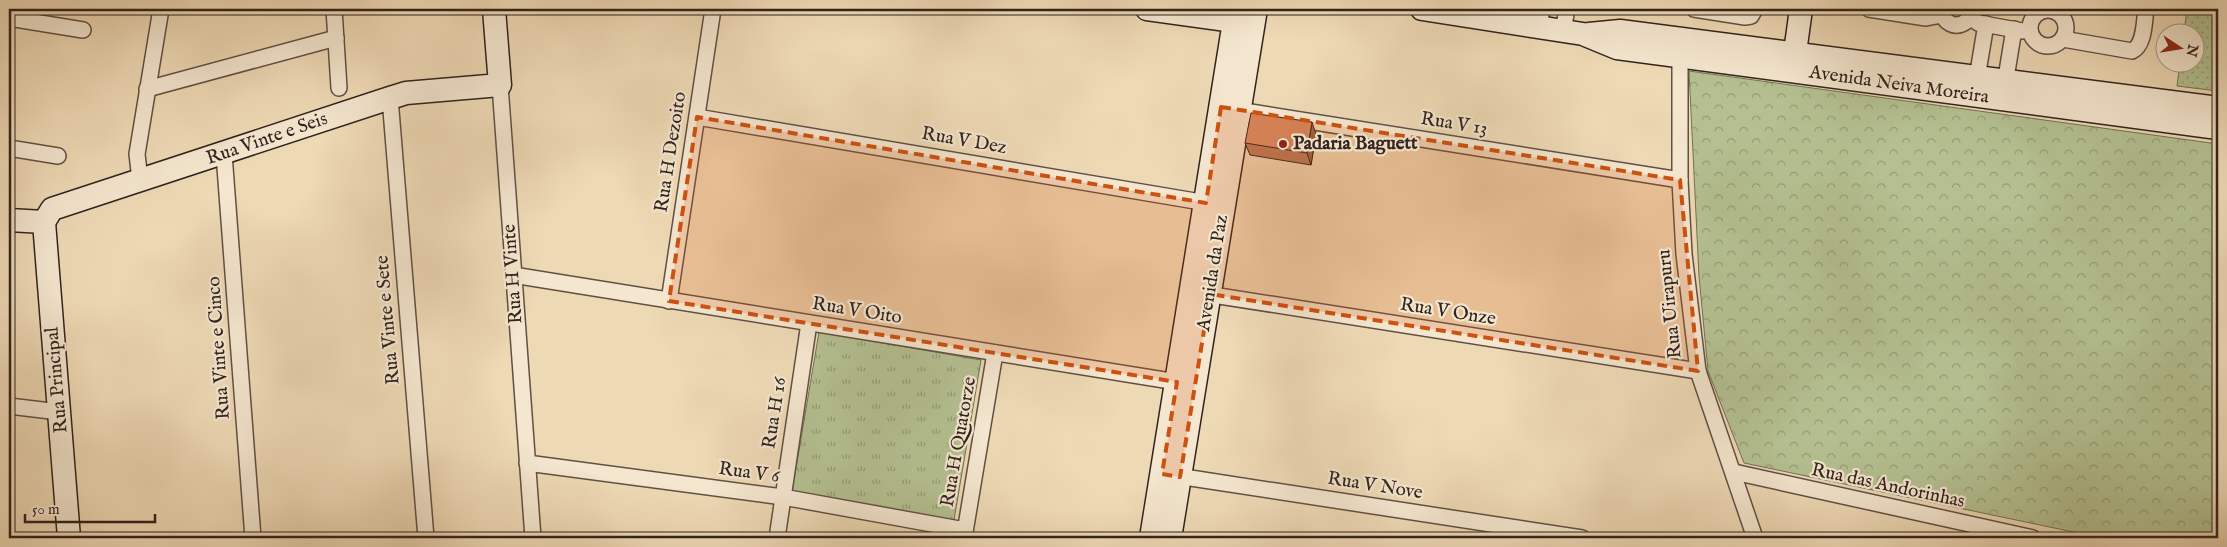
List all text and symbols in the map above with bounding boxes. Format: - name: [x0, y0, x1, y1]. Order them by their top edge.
- north arrow: [2154, 22, 2204, 72]
- text: N: [2182, 42, 2202, 58]
- street label: Avenida Neiva Moreira: [1807, 60, 1991, 110]
- street label: Rua H Dezoito: [650, 90, 692, 214]
- street label: Rua Vinte e Seis: [203, 107, 331, 171]
- street label: Rua V 13: [1419, 107, 1489, 141]
- street label: Rua V Dez: [920, 122, 1009, 160]
- place label: Padaria Baguett: [1293, 132, 1418, 156]
- marker: Padaria Baguett: [1277, 138, 1289, 150]
- street label: Avenida da Paz: [1192, 213, 1234, 334]
- street label: Rua H Vinte: [498, 223, 528, 325]
- street label: Rua Uirapuru: [1652, 248, 1688, 360]
- street label: Rua Vinte e Sete: [370, 254, 406, 386]
- street label: Rua Vinte e Cinco: [202, 276, 236, 420]
- street label: Rua V Oito: [810, 292, 904, 330]
- street label: Rua V Onze: [1398, 293, 1498, 331]
- street label: Rua Principal: [40, 325, 74, 434]
- street label: Rua H 16: [758, 375, 793, 451]
- street label: Rua H Quatorze: [936, 375, 982, 509]
- street label: Rua V 6: [717, 457, 782, 489]
- street label: Rua das Andorinhas: [1809, 458, 1967, 514]
- street label: Rua V Nove: [1326, 467, 1425, 505]
- scale bar: [25, 492, 155, 524]
- text: 50 m: [32, 500, 60, 519]

